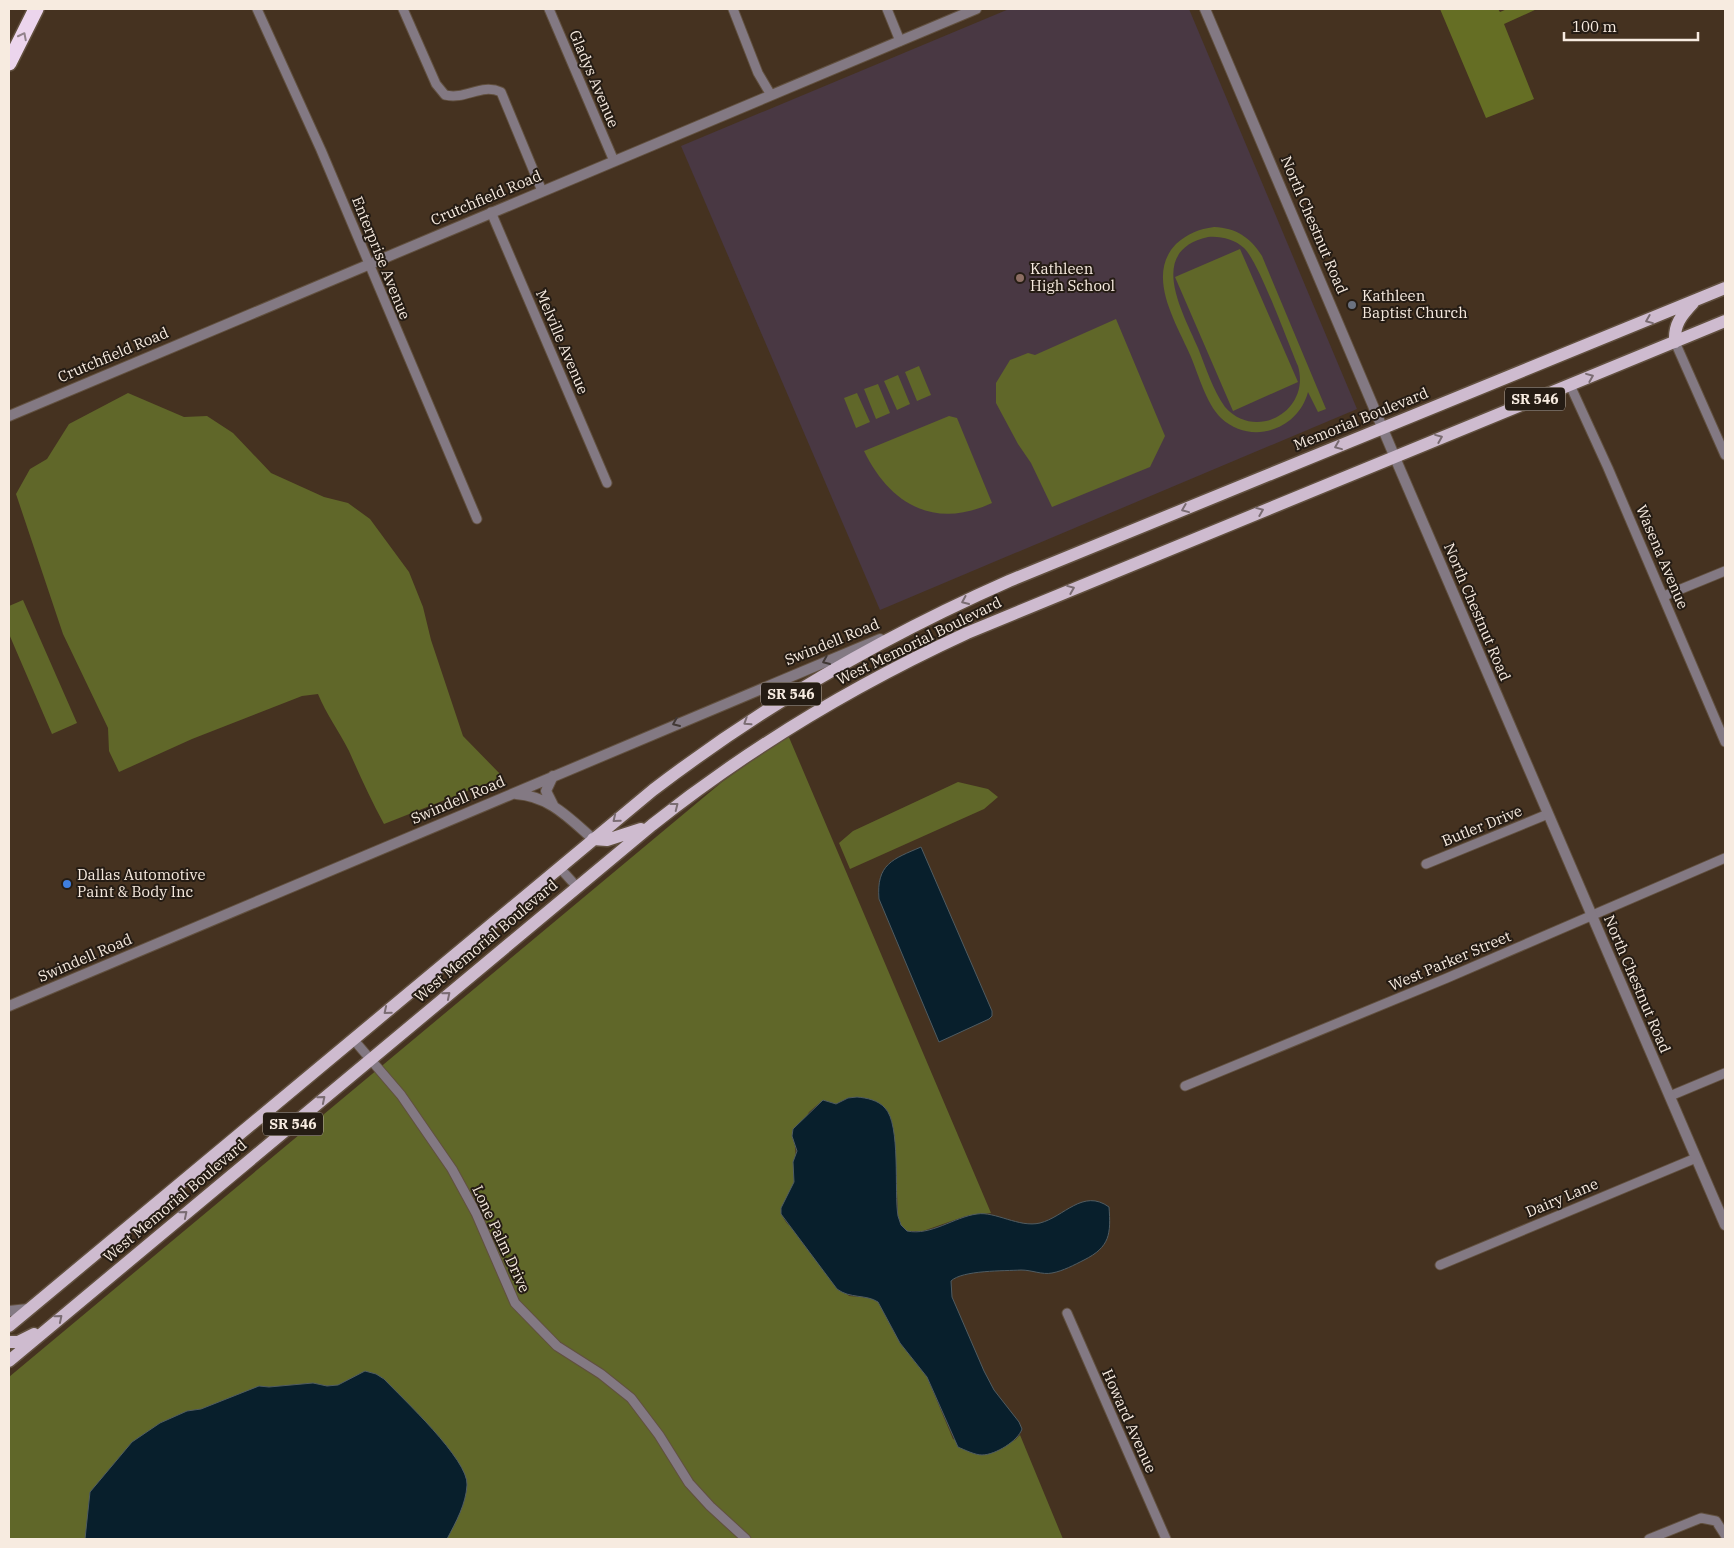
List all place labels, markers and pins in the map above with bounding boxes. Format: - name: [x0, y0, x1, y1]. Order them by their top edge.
- place label: Kathleen High School: [1030, 259, 1115, 295]
- marker: Kathleen High School: [1014, 272, 1026, 284]
- place label: Kathleen Baptist Church: [1362, 286, 1468, 322]
- marker: Kathleen Baptist Church: [1346, 299, 1358, 311]
- place label: Dallas Automotive Paint & Body Inc: [77, 865, 205, 901]
- marker: Dallas Automotive Paint & Body Inc: [61, 878, 73, 890]

